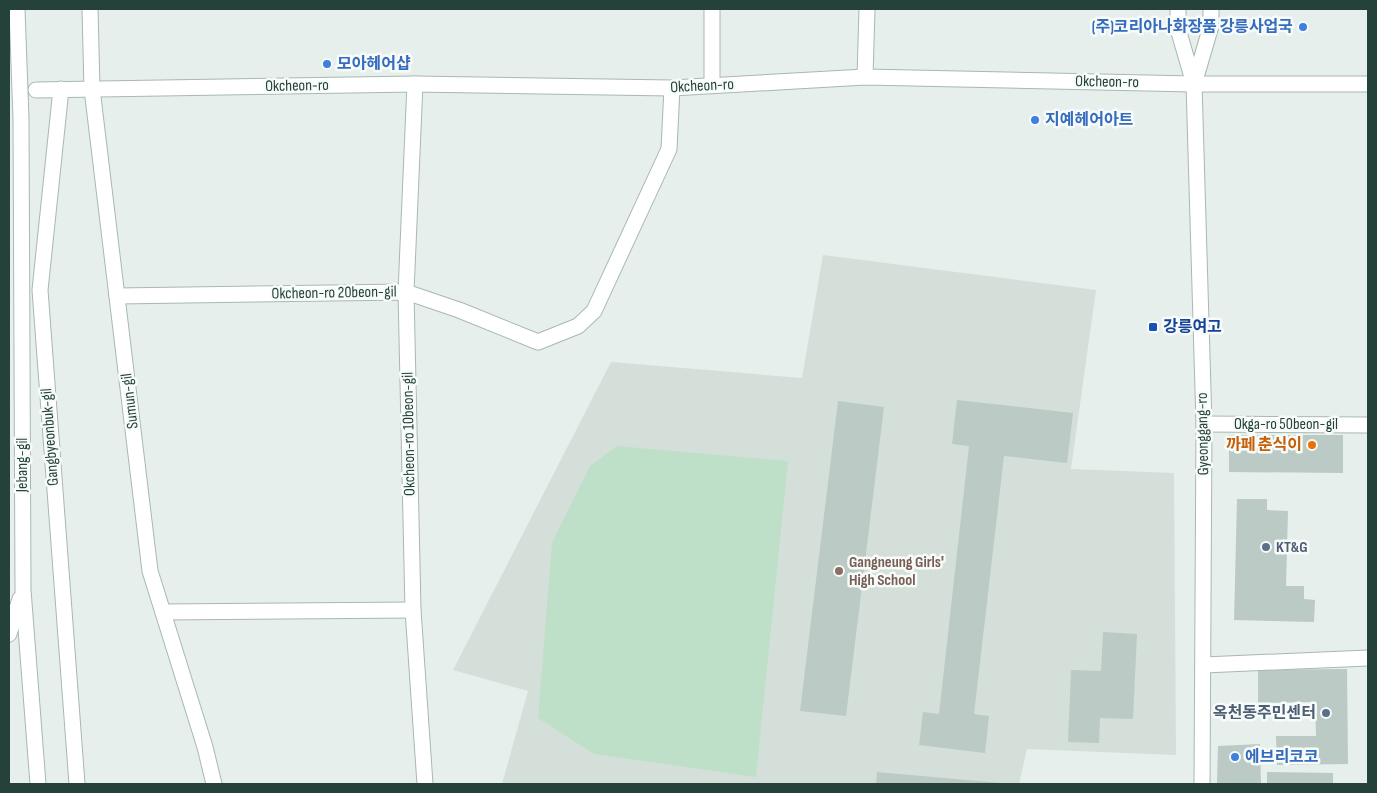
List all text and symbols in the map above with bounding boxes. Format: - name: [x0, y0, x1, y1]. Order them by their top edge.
- place label: (주)코리아나화장품 강릉사업국: [1092, 18, 1293, 37]
- marker: (주)코리아나화장품 강릉사업국: [1297, 21, 1309, 33]
- place label: 모아헤어샵: [337, 55, 411, 74]
- marker: 모아헤어샵: [321, 58, 333, 70]
- street label: Okcheon-ro: [1075, 72, 1139, 92]
- street label: Okcheon-ro: [670, 75, 734, 97]
- street label: Okcheon-ro: [265, 76, 329, 96]
- place label: 지예헤어아트: [1045, 111, 1134, 130]
- marker: 지예헤어아트: [1029, 114, 1041, 126]
- street label: Okcheon-ro 20beon-gil: [271, 282, 397, 304]
- place label: 강릉여고: [1163, 318, 1222, 337]
- marker: 강릉여고: [1147, 321, 1159, 333]
- street label: Sumun-gil: [117, 372, 143, 430]
- street label: Okcheon-ro 10beon-gil: [398, 372, 420, 496]
- street label: Gangbyeonbuk-gil: [37, 388, 63, 486]
- street label: Gyeonggang-ro: [1193, 392, 1213, 476]
- street label: Okga-ro 50beon-gil: [1234, 415, 1338, 434]
- place label: 까페 춘식이: [1226, 436, 1302, 455]
- street label: Jebang-gil: [13, 438, 32, 493]
- marker: 까페 춘식이: [1306, 439, 1318, 451]
- place label: KT&G: [1276, 538, 1308, 557]
- marker: KT&G: [1260, 541, 1272, 553]
- place label: Gangneung Girls' High School: [849, 553, 944, 590]
- marker: Gangneung Girls' High School: [833, 565, 845, 577]
- place label: 옥천동주민센터: [1213, 703, 1316, 723]
- marker: 옥천동주민센터: [1320, 707, 1332, 719]
- place label: 에브리코코: [1245, 748, 1319, 767]
- marker: 에브리코코: [1229, 751, 1241, 763]

